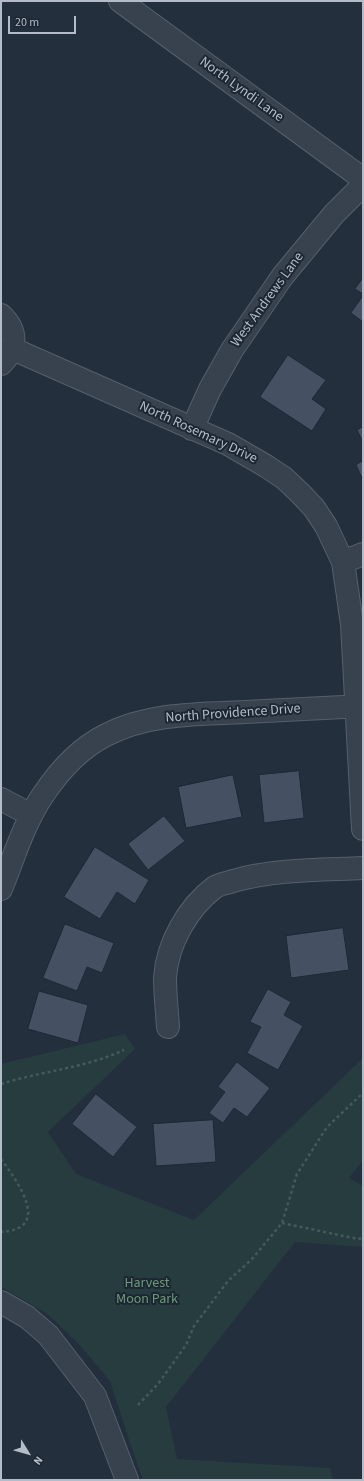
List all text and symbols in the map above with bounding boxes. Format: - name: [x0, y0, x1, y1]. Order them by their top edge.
- scale bar: [10, 8, 78, 34]
- text: 20 m: [15, 14, 39, 31]
- street label: North Lyndi Lane: [196, 54, 286, 126]
- street label: West Andrews Lane: [228, 249, 308, 351]
- street label: North Rosemary Drive: [136, 398, 260, 468]
- street label: North Providence Drive: [165, 701, 301, 727]
- park label: Harvest Moon Park: [116, 1276, 178, 1308]
- north arrow: [8, 1433, 48, 1473]
- text: N: [30, 1453, 46, 1468]

